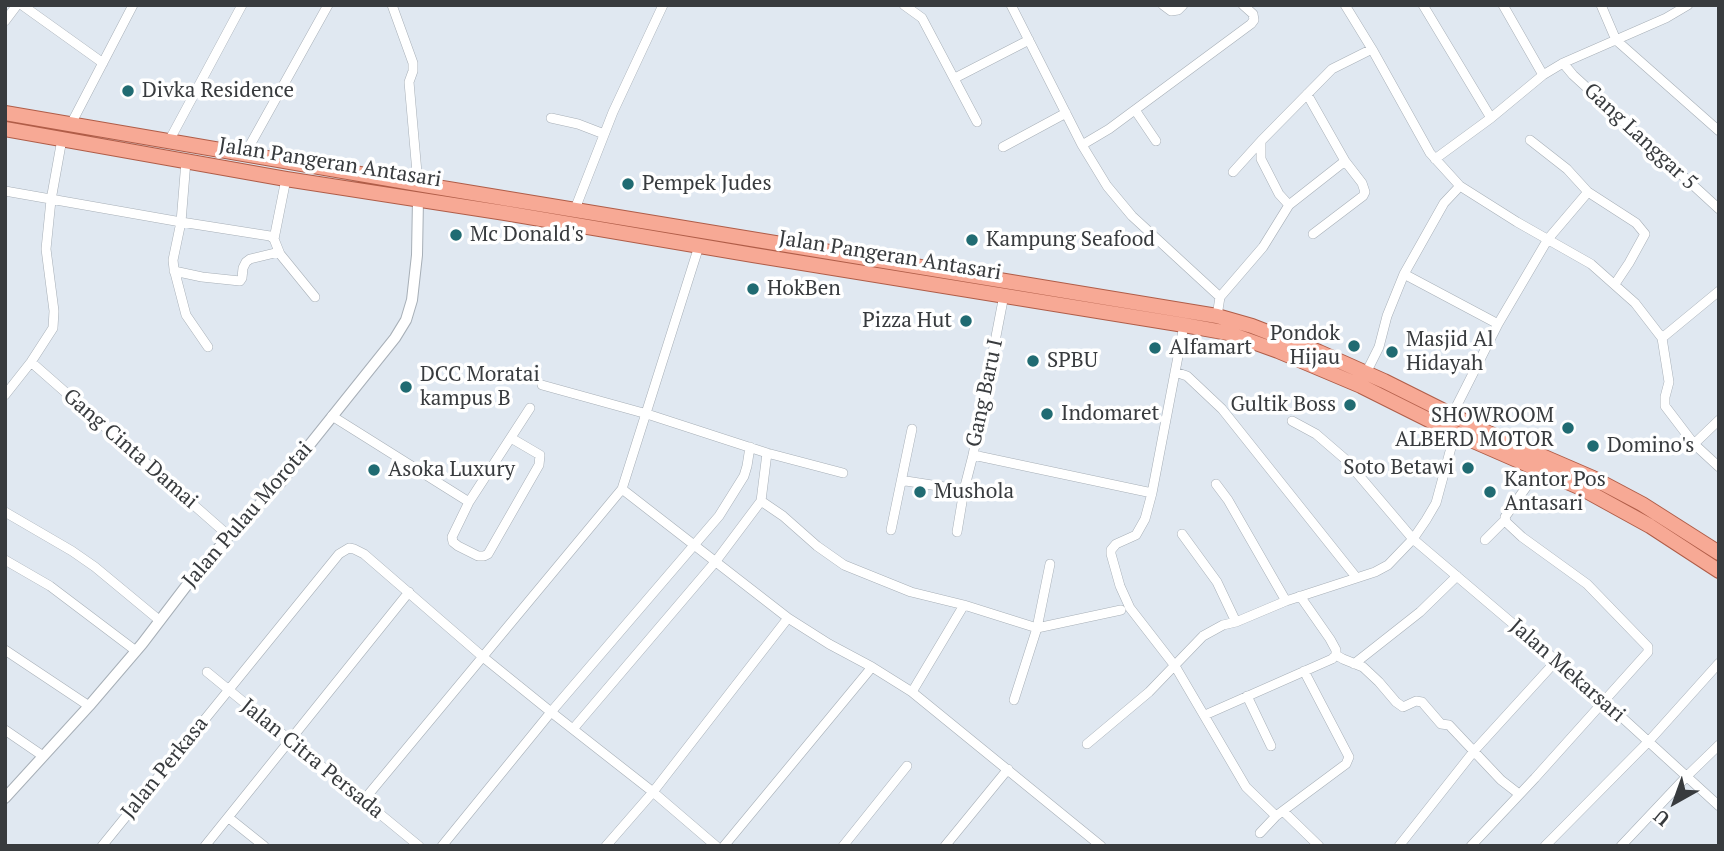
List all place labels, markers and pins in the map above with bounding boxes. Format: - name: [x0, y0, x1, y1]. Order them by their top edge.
- place label: Divka Residence: [142, 78, 294, 104]
- marker: Divka Residence: [120, 83, 136, 99]
- place label: Pempek Judes: [642, 171, 771, 197]
- marker: Pempek Judes: [620, 176, 636, 192]
- place label: Mc Donald's: [470, 222, 584, 248]
- marker: Mc Donald's: [448, 227, 464, 243]
- place label: Kampung Seafood: [986, 227, 1155, 253]
- marker: Kampung Seafood: [964, 232, 980, 248]
- place label: HokBen: [767, 276, 841, 302]
- marker: HokBen: [745, 281, 761, 297]
- place label: Pizza Hut: [862, 308, 952, 334]
- marker: Pizza Hut: [958, 313, 974, 329]
- place label: Pondok Hijau: [1270, 321, 1340, 371]
- place label: Masjid Al Hidayah: [1406, 327, 1494, 377]
- place label: Alfamart: [1169, 335, 1252, 361]
- marker: Pondok Hijau: [1346, 338, 1362, 354]
- marker: Alfamart: [1147, 340, 1163, 356]
- marker: Masjid Al Hidayah: [1384, 344, 1400, 360]
- place label: SPBU: [1047, 348, 1098, 374]
- marker: SPBU: [1025, 353, 1041, 369]
- place label: DCC Moratai kampus B: [420, 362, 540, 412]
- marker: DCC Moratai kampus B: [398, 379, 414, 395]
- place label: Gultik Boss: [1230, 392, 1336, 418]
- marker: Gultik Boss: [1342, 397, 1358, 413]
- place label: Indomaret: [1061, 401, 1159, 427]
- place label: SHOWROOM ALBERD MOTOR: [1395, 403, 1554, 453]
- marker: Indomaret: [1039, 406, 1055, 422]
- marker: SHOWROOM ALBERD MOTOR: [1560, 420, 1576, 436]
- place label: Domino's: [1607, 433, 1694, 459]
- marker: Domino's: [1585, 438, 1601, 454]
- place label: Soto Betawi: [1343, 455, 1454, 481]
- place label: Asoka Luxury: [388, 457, 515, 483]
- marker: Soto Betawi: [1460, 460, 1476, 476]
- marker: Asoka Luxury: [366, 462, 382, 478]
- place label: Kantor Pos Antasari: [1504, 467, 1606, 517]
- place label: Mushola: [934, 479, 1014, 505]
- marker: Mushola: [912, 484, 928, 500]
- marker: Kantor Pos Antasari: [1482, 484, 1498, 500]

